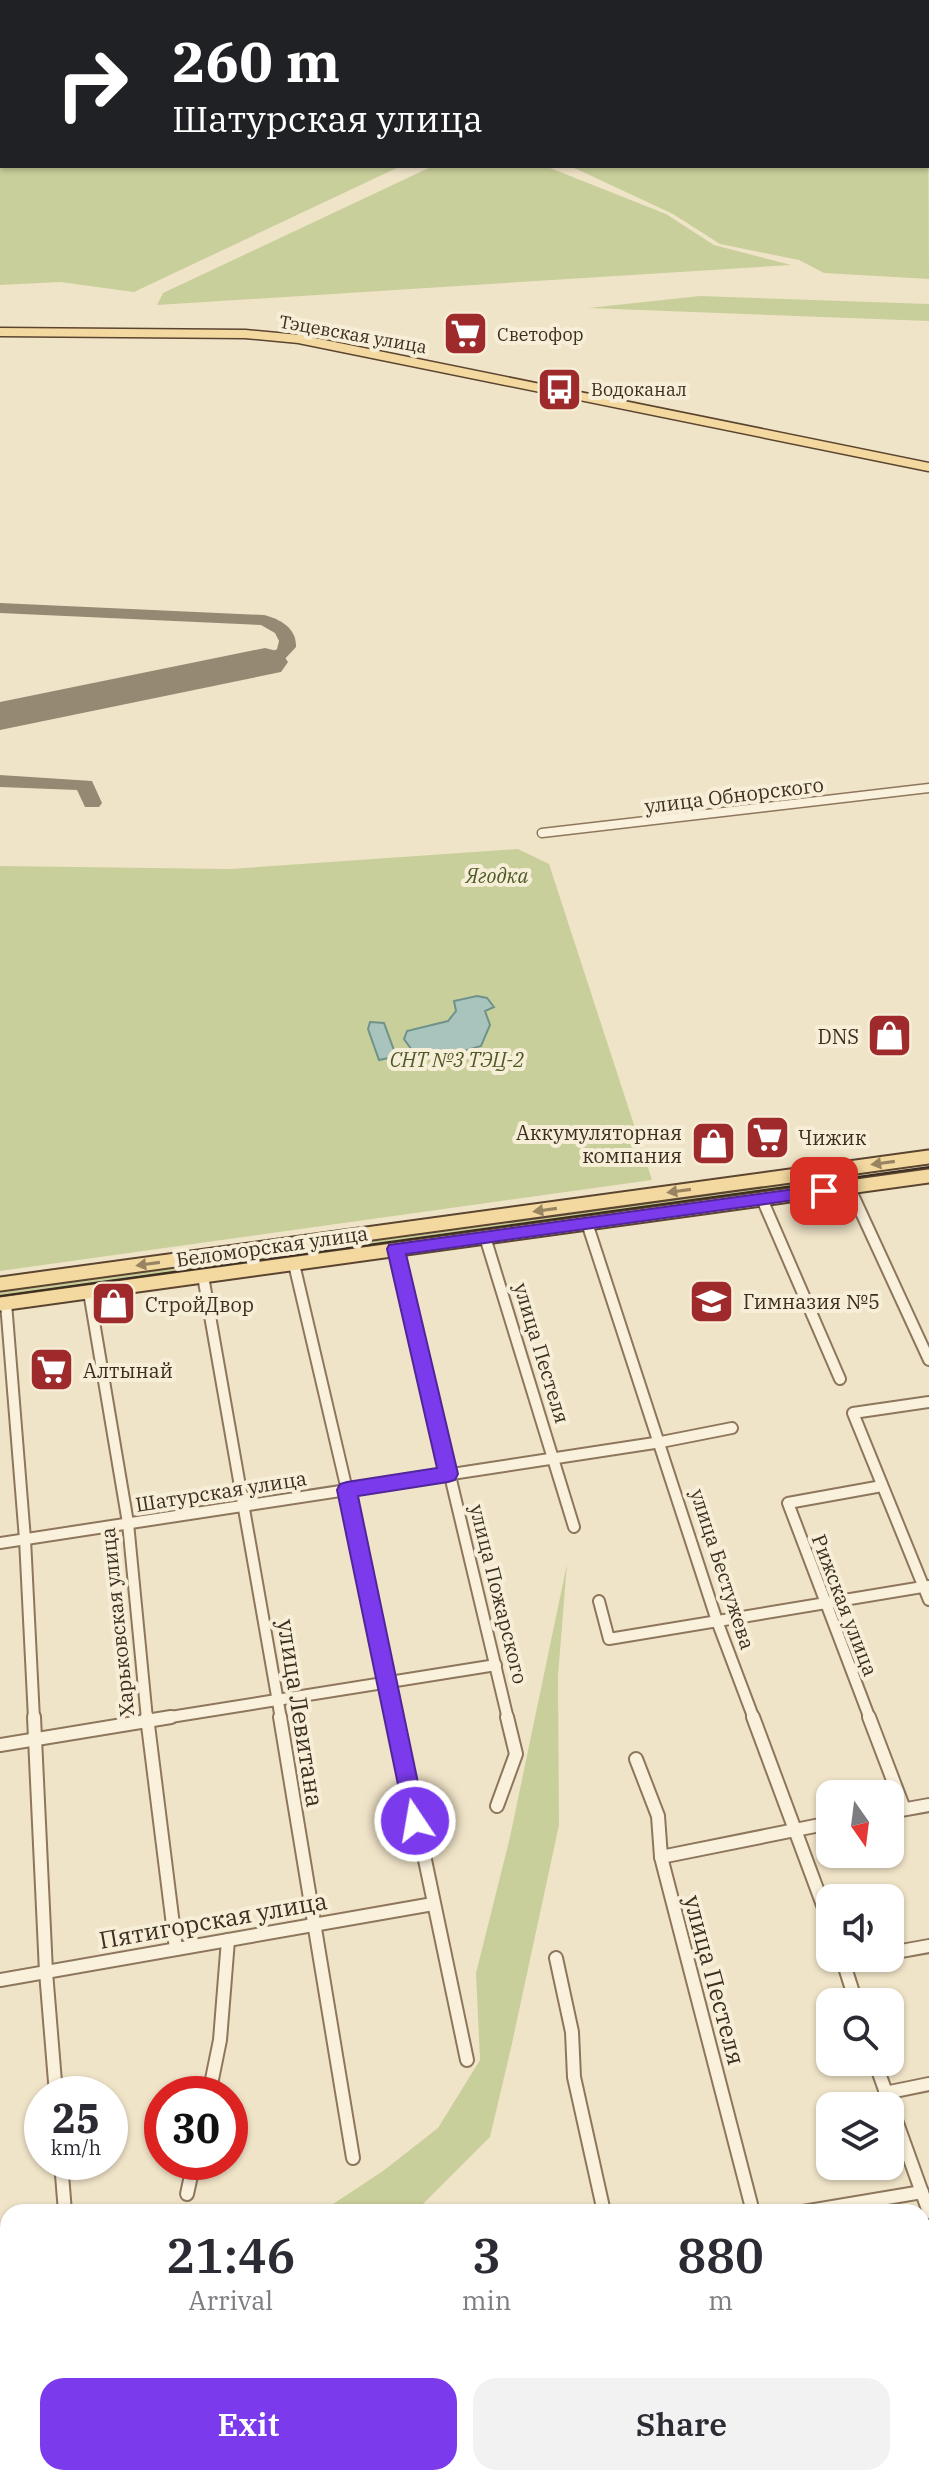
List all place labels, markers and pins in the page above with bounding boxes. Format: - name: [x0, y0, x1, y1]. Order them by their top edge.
- supermarket icon: Светофор: [442, 310, 490, 358]
- place label: Светофор: [497, 323, 584, 346]
- bus stop icon: Водоканал: [536, 365, 584, 413]
- place label: Водоканал: [591, 378, 687, 401]
- shop icon: DNS: [866, 1012, 914, 1060]
- place label: DNS: [818, 1023, 859, 1050]
- supermarket icon: Чижик: [743, 1113, 791, 1161]
- place label: Аккумуляторная компания: [516, 1119, 682, 1169]
- shop icon: Аккумуляторная компания: [689, 1120, 737, 1168]
- place label: Чижик: [798, 1124, 867, 1151]
- pin: [790, 1157, 858, 1225]
- school or university icon: Гимназия №5: [688, 1277, 736, 1325]
- shop icon: СтройДвор: [90, 1280, 138, 1328]
- place label: Гимназия №5: [743, 1288, 880, 1315]
- place label: СтройДвор: [145, 1291, 254, 1318]
- supermarket icon: Алтынай: [28, 1346, 76, 1394]
- place label: Алтынай: [83, 1357, 173, 1384]

